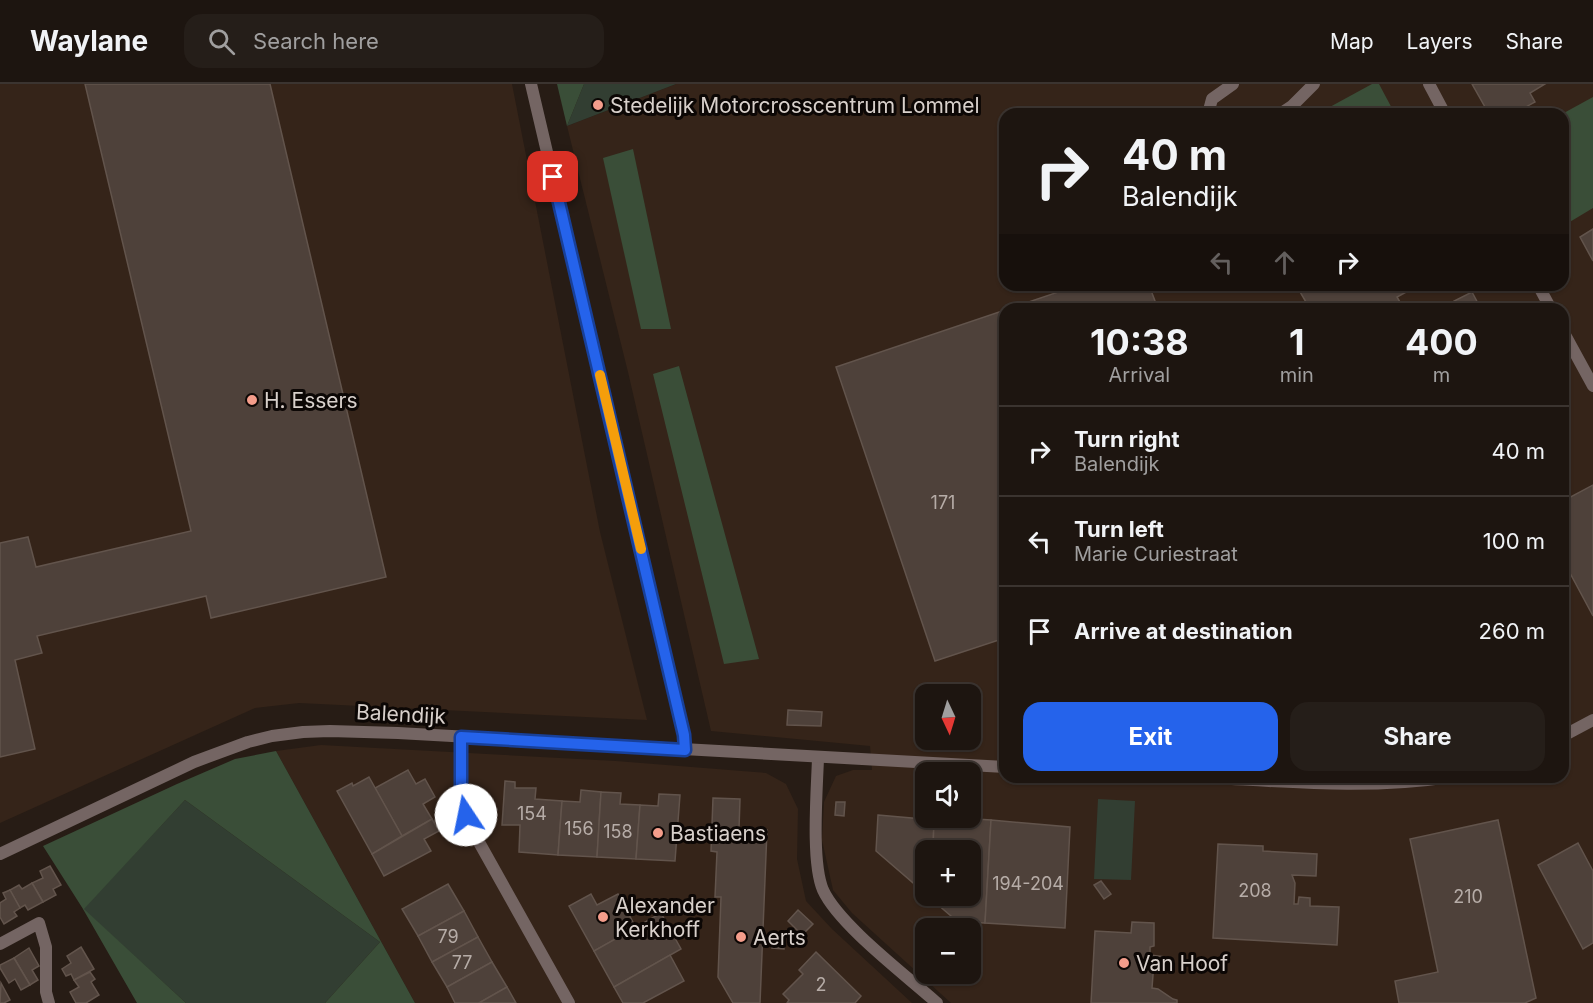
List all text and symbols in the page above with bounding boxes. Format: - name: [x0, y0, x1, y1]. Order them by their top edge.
- search box: [184, 14, 604, 68]
- text: Waylane: [30, 24, 148, 58]
- icon: search: [205, 25, 238, 58]
- text: Search here: [253, 28, 379, 54]
- text: Map: [1330, 29, 1374, 54]
- text: Layers: [1407, 29, 1473, 54]
- text: Share: [1506, 29, 1563, 54]
- place label: Stedelijk Motorcrosscentrum Lommel: [610, 93, 980, 118]
- marker: Stedelijk Motorcrosscentrum Lommel: [591, 98, 605, 112]
- text: 40 m: [1122, 129, 1227, 180]
- icon: right: [1023, 132, 1101, 210]
- pin: [527, 151, 578, 202]
- icon: arrive: [536, 160, 569, 193]
- text: Balendijk: [1122, 180, 1238, 213]
- icon: left: [1205, 246, 1238, 279]
- icon: ahead: [1268, 246, 1301, 279]
- icon: right: [1331, 246, 1364, 279]
- text: 10:38: [1090, 320, 1189, 364]
- text: 1: [1289, 320, 1305, 364]
- text: 400: [1405, 320, 1478, 364]
- text: Arrival: [1109, 363, 1170, 387]
- text: min: [1280, 363, 1314, 387]
- text: m: [1433, 363, 1450, 387]
- place label: H. Essers: [264, 388, 358, 413]
- marker: H. Essers: [245, 393, 259, 407]
- text: Turn right: [1074, 426, 1180, 452]
- icon: right: [1023, 435, 1056, 468]
- text: 40 m: [1491, 438, 1545, 464]
- text: Balendijk: [1074, 452, 1160, 476]
- house number: 171: [931, 492, 955, 513]
- text: Turn left: [1074, 516, 1164, 542]
- icon: left: [1023, 525, 1056, 558]
- text: 100 m: [1483, 528, 1545, 554]
- text: Marie Curiestraat: [1074, 542, 1238, 566]
- icon: arrive: [1023, 615, 1056, 648]
- text: Arrive at destination: [1074, 618, 1293, 644]
- text: 260 m: [1479, 618, 1545, 644]
- north arrow: [915, 684, 981, 750]
- map controls: [915, 684, 981, 984]
- street label: Balendijk: [355, 699, 447, 729]
- button: Exit: [1023, 702, 1278, 771]
- button: Share: [1290, 702, 1545, 771]
- button: sound: [915, 762, 981, 828]
- position arrow: [434, 783, 498, 847]
- house number: 154: [517, 803, 547, 824]
- house number: 156: [564, 818, 594, 839]
- house number: 158: [603, 821, 633, 842]
- place label: Bastiaens: [670, 821, 766, 846]
- marker: Bastiaens: [651, 826, 665, 840]
- button: +: [915, 840, 981, 906]
- house number: 194-204: [992, 873, 1064, 894]
- house number: 208: [1238, 880, 1272, 901]
- house number: 210: [1453, 886, 1483, 907]
- place label: Alexander Kerkhoff: [615, 893, 715, 942]
- marker: Alexander Kerkhoff: [596, 910, 610, 924]
- button: −: [915, 918, 981, 984]
- place label: Aerts: [753, 925, 806, 950]
- house number: 79: [437, 926, 459, 947]
- marker: Aerts: [734, 930, 748, 944]
- place label: Van Hoof: [1136, 951, 1228, 976]
- house number: 77: [452, 952, 472, 973]
- marker: Van Hoof: [1117, 956, 1131, 970]
- house number: 2: [816, 974, 826, 995]

